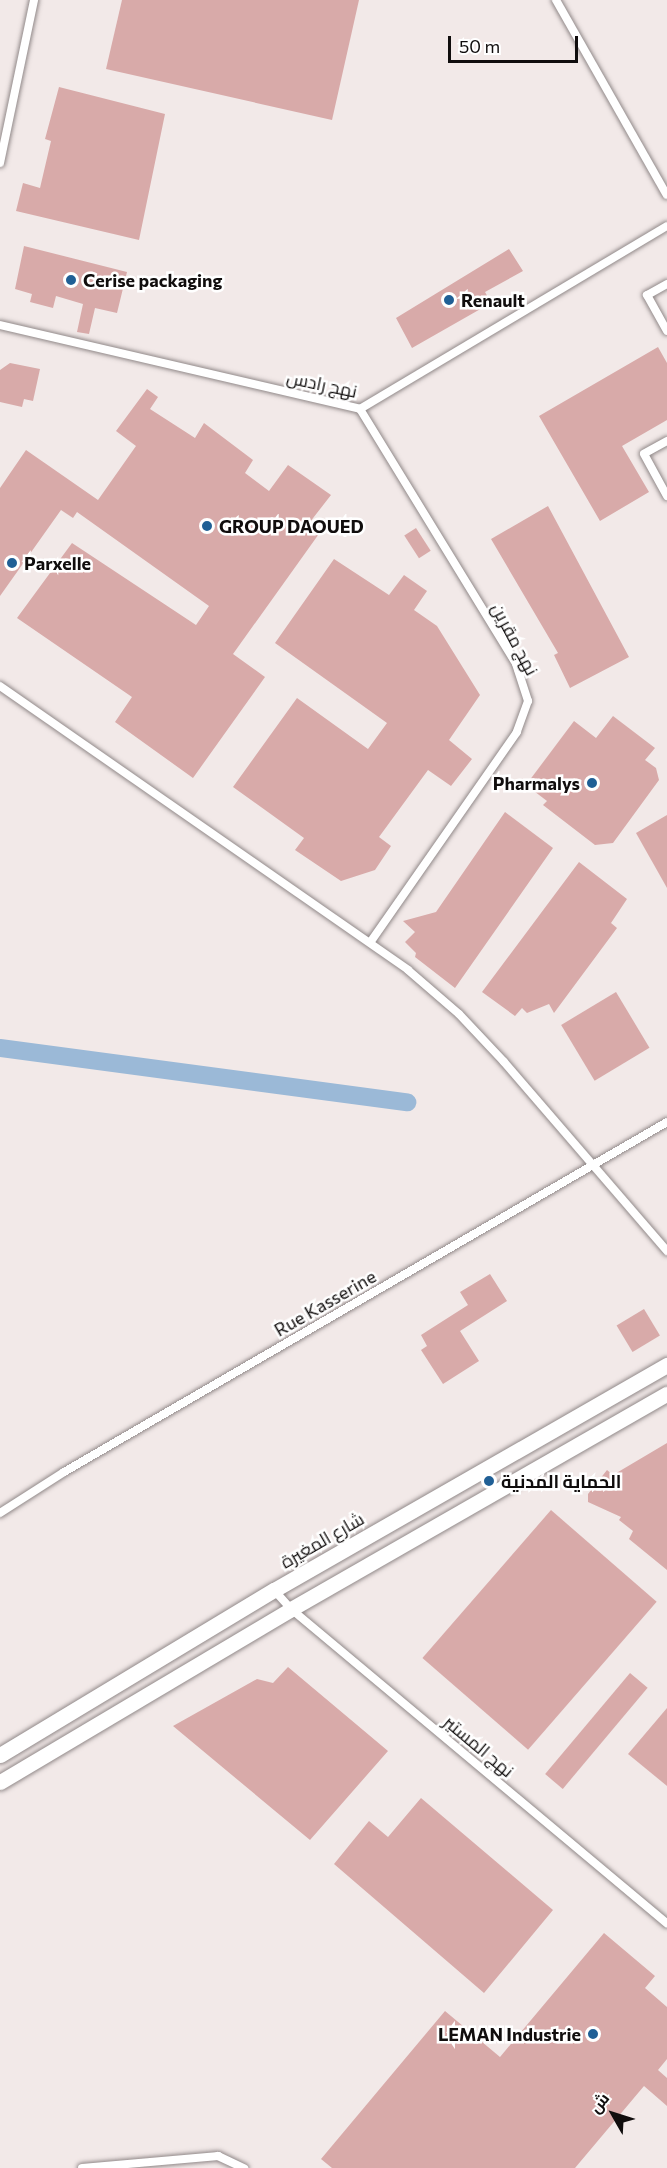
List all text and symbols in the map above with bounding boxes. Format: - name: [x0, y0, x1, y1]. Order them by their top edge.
- scale bar: [451, 24, 582, 62]
- text: 50 m: [459, 35, 500, 57]
- place label: Cerise packaging: [83, 269, 222, 291]
- marker: Cerise packaging: [64, 273, 78, 287]
- place label: Renault: [461, 289, 525, 311]
- marker: Renault: [442, 293, 456, 307]
- street label: نهج رادس: [285, 366, 359, 402]
- place label: GROUP DAOUED: [219, 515, 364, 537]
- marker: GROUP DAOUED: [200, 519, 214, 533]
- place label: Parxelle: [24, 552, 91, 574]
- marker: Parxelle: [5, 556, 19, 570]
- street label: نهج مقرين: [487, 599, 543, 679]
- place label: Pharmalys: [493, 772, 580, 794]
- marker: Pharmalys: [585, 776, 599, 790]
- street label: Rue Kasserine: [270, 1265, 380, 1341]
- place label: الحماية المدنية: [501, 1470, 621, 1492]
- marker: الحماية المدنية: [482, 1474, 496, 1488]
- street label: شارع المغيرة: [276, 1507, 368, 1573]
- street label: نهج المستير: [440, 1710, 518, 1782]
- place label: LEMAN Industrie: [438, 2023, 581, 2045]
- marker: LEMAN Industrie: [586, 2027, 600, 2041]
- north arrow: [583, 2084, 643, 2144]
- text: ش: [585, 2088, 612, 2116]

